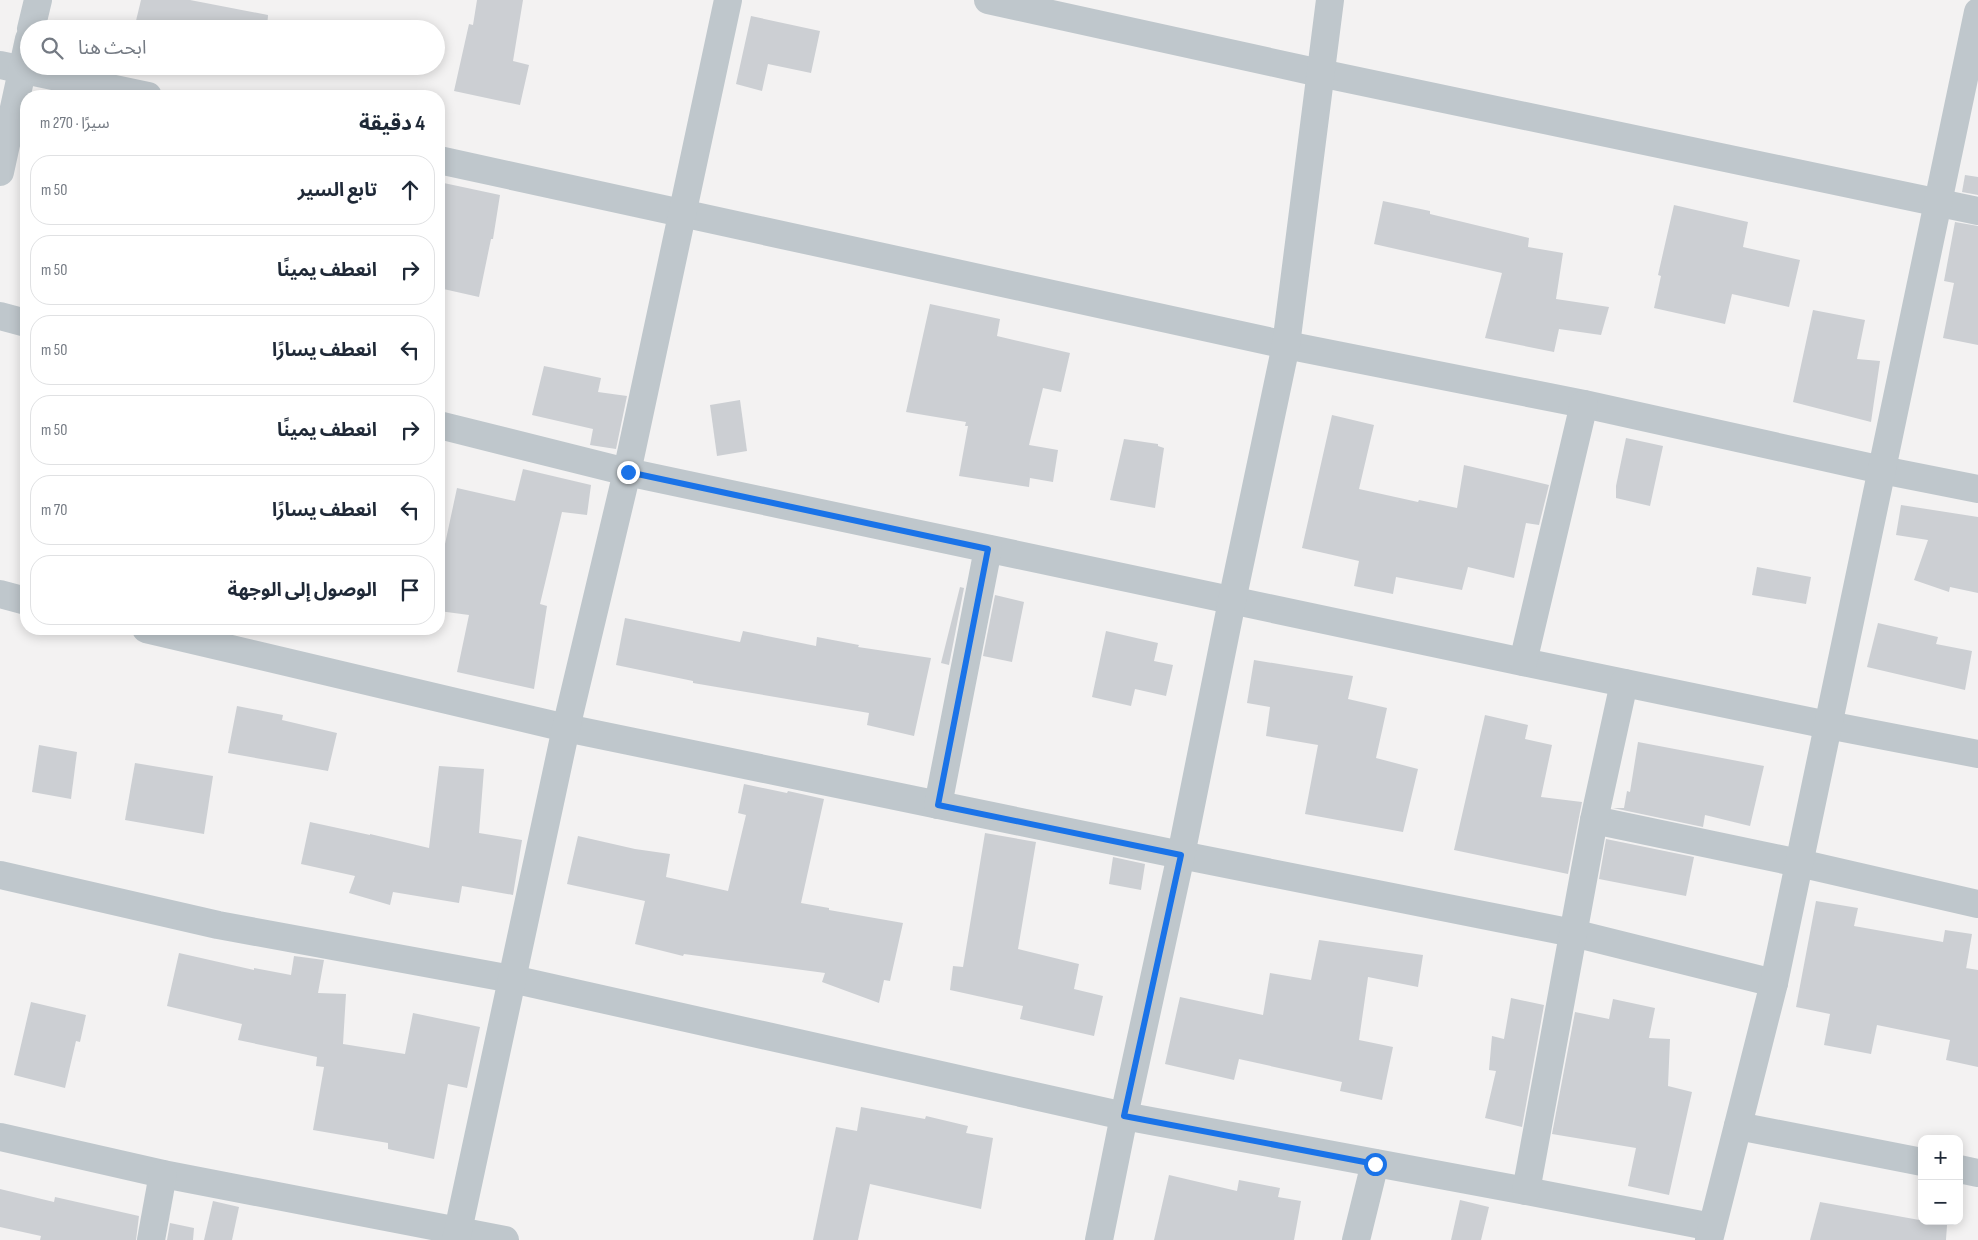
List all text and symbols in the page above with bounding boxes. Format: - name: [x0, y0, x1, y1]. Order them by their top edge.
- search box: [20, 20, 445, 75]
- icon: search: [38, 34, 66, 62]
- text: ابحث هنا: [78, 37, 146, 60]
- text: 4 دقيقة: [359, 111, 425, 136]
- text: سيرًا · 270 m: [40, 114, 109, 133]
- icon: ahead: [396, 176, 424, 204]
- text: تابع السير: [298, 179, 377, 202]
- text: 50 m: [41, 181, 67, 200]
- icon: right: [396, 256, 424, 284]
- text: انعطف يمينًا: [277, 259, 377, 282]
- text: 50 m: [41, 261, 67, 280]
- icon: left: [396, 336, 424, 364]
- text: انعطف يسارًا: [272, 339, 377, 362]
- text: 50 m: [41, 341, 67, 360]
- icon: right: [396, 416, 424, 444]
- text: انعطف يمينًا: [277, 419, 377, 442]
- text: 50 m: [41, 421, 67, 440]
- route end: [617, 461, 640, 484]
- icon: left: [396, 496, 424, 524]
- text: انعطف يسارًا: [272, 499, 377, 522]
- text: 70 m: [41, 501, 67, 520]
- icon: arrive: [396, 576, 424, 604]
- text: الوصول إلى الوجهة: [228, 579, 377, 602]
- map controls: [1918, 1135, 1963, 1225]
- button: +: [1918, 1135, 1963, 1180]
- route start: [1364, 1153, 1387, 1176]
- button: −: [1918, 1180, 1963, 1225]

